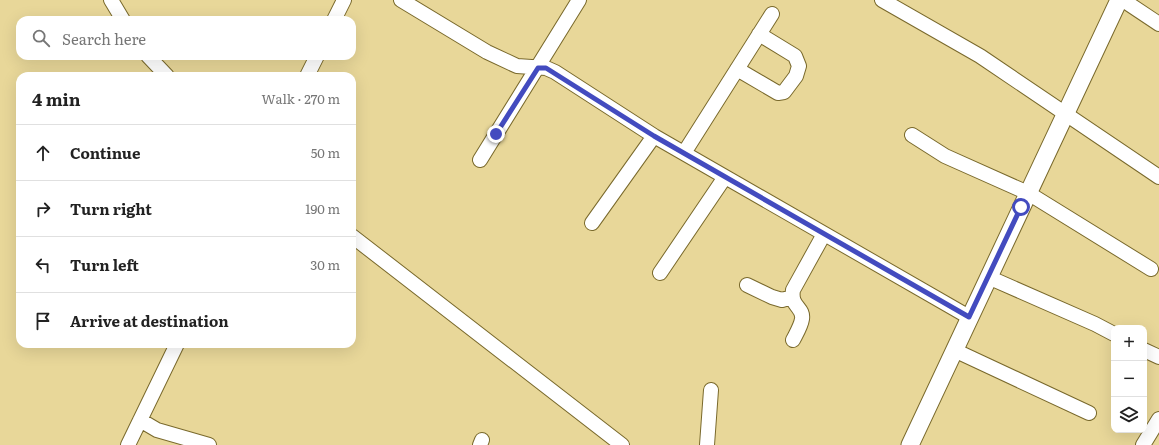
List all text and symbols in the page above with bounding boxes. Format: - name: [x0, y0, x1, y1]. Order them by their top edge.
- search box: [16, 16, 356, 60]
- icon: search: [30, 27, 52, 49]
- text: Search here: [62, 27, 146, 50]
- text: 4 min: [32, 86, 81, 111]
- text: Walk · 270 m: [261, 89, 340, 108]
- route end: [487, 125, 505, 143]
- text: Continue: [70, 141, 140, 164]
- icon: ahead: [32, 142, 54, 164]
- text: 50 m: [311, 143, 340, 162]
- text: Turn right: [70, 197, 152, 220]
- icon: right: [32, 198, 54, 220]
- route start: [1012, 198, 1030, 216]
- text: 190 m: [305, 199, 340, 218]
- text: Turn left: [70, 253, 139, 276]
- icon: left: [32, 254, 54, 276]
- text: 30 m: [310, 255, 340, 274]
- text: Arrive at destination: [70, 309, 229, 332]
- icon: arrive: [32, 310, 54, 332]
- map controls: [1111, 325, 1147, 433]
- button: +: [1111, 325, 1147, 361]
- button: −: [1111, 361, 1147, 397]
- button: layers: [1111, 397, 1147, 433]

